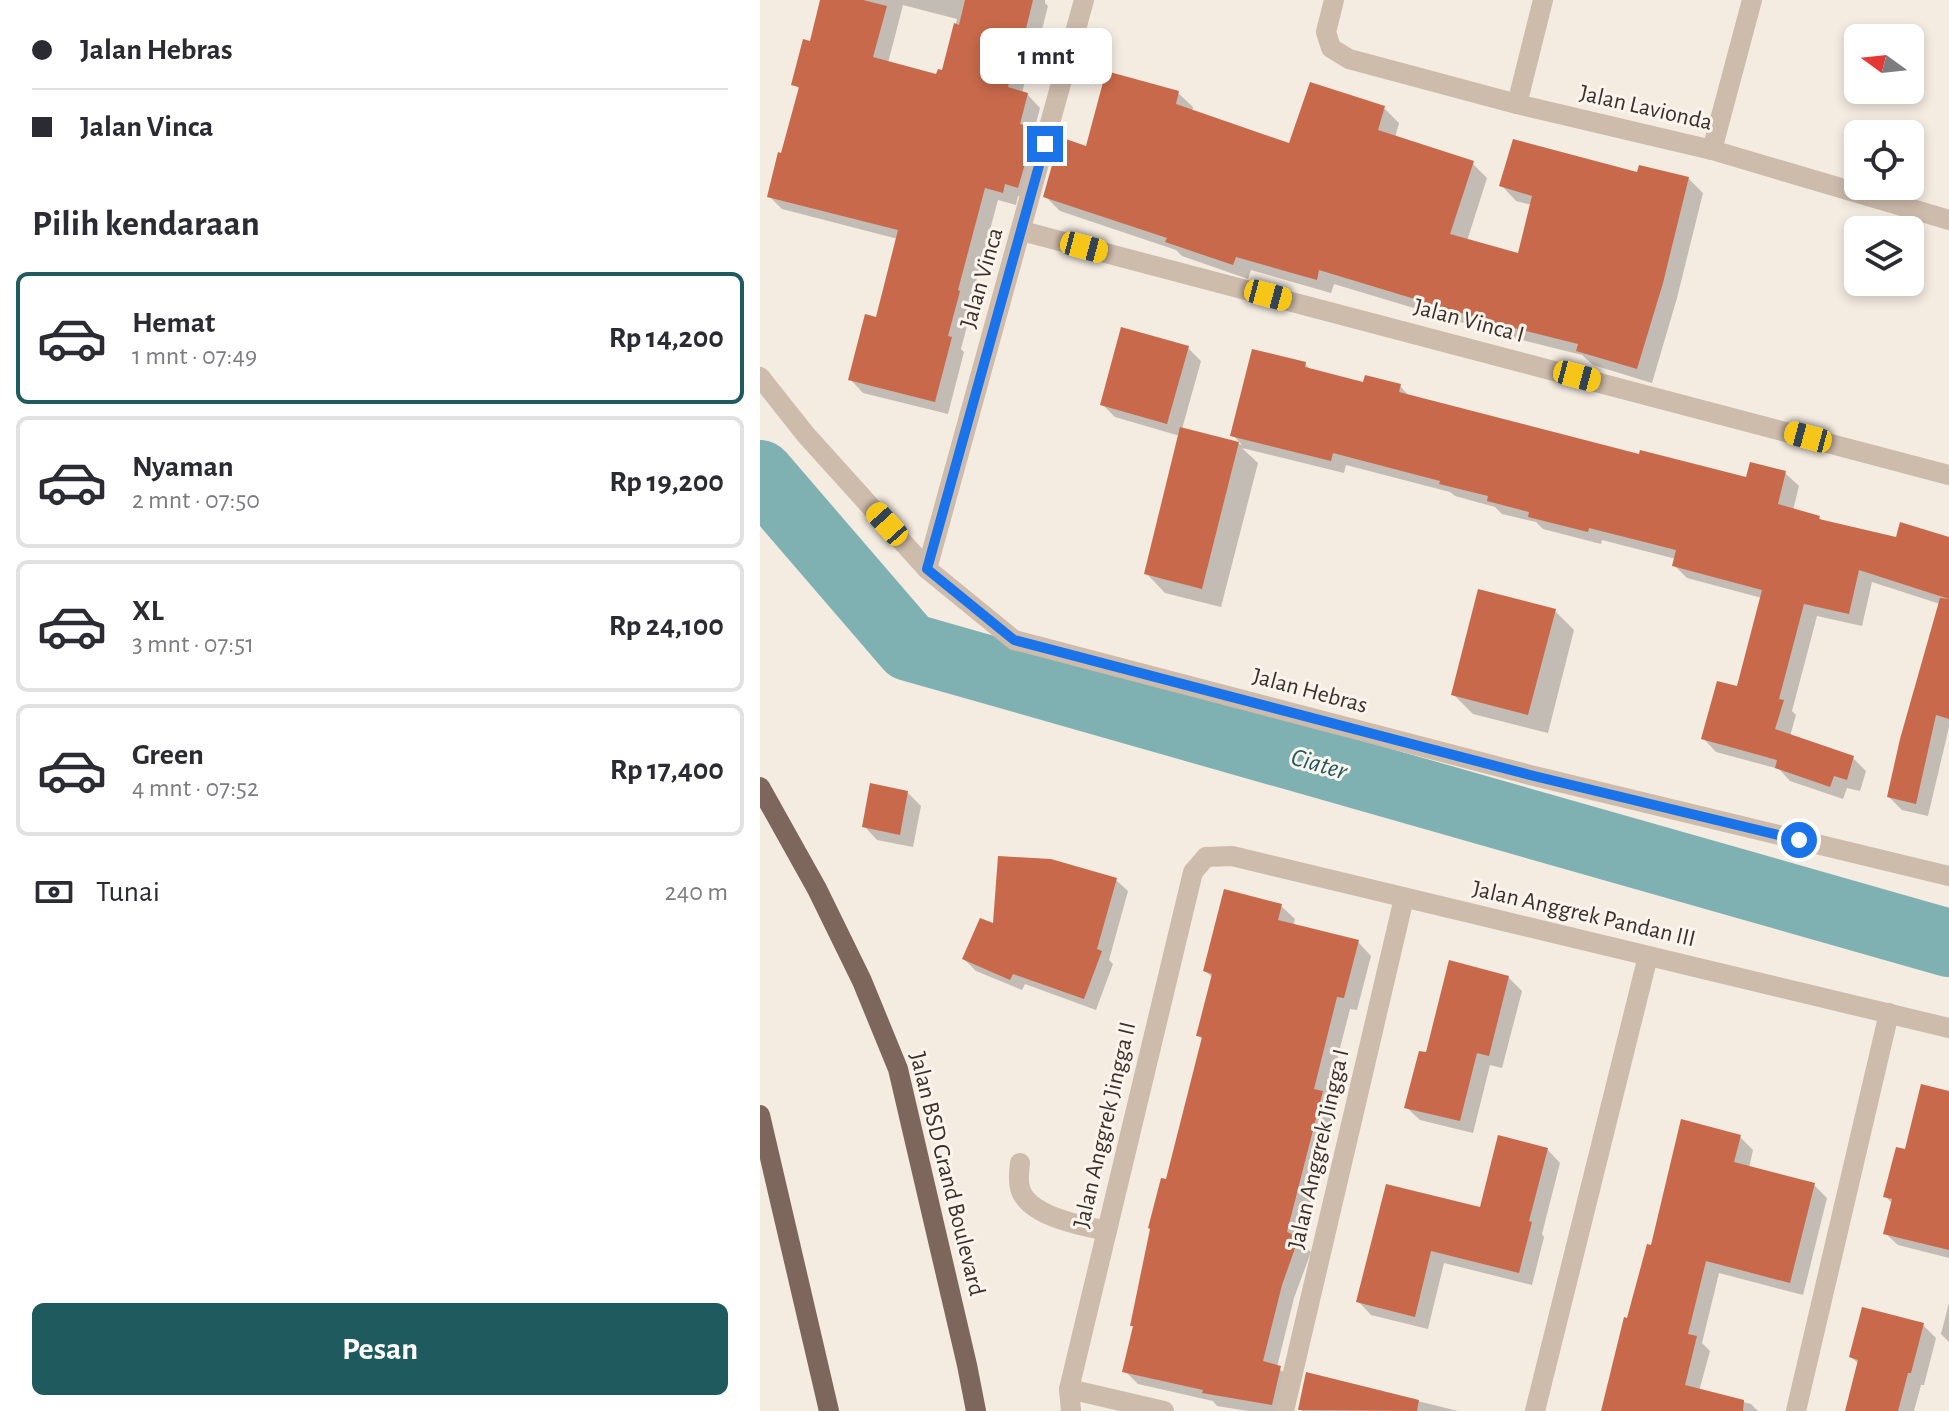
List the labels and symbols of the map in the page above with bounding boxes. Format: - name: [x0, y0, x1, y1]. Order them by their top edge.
- north arrow: [1844, 24, 1924, 104]
- callout: 1 mnt: [979, 28, 1111, 84]
- street label: Jalan Lavionda: [1577, 81, 1715, 135]
- route end: [1027, 126, 1063, 162]
- street label: Jalan Vinca: [956, 225, 1008, 331]
- car: [1058, 229, 1110, 265]
- car: [1242, 277, 1294, 313]
- street label: Jalan Vinca I: [1411, 295, 1527, 347]
- car: [1551, 358, 1603, 394]
- car: [1782, 419, 1834, 455]
- car: [862, 498, 912, 550]
- street label: Jalan Hebras: [1250, 664, 1370, 718]
- water label: Ciater: [1288, 744, 1351, 785]
- route start: [1781, 822, 1817, 858]
- street label: Jalan Anggrek Pandan III: [1470, 877, 1698, 951]
- street label: Jalan Anggrek Jingga II: [1070, 1020, 1140, 1230]
- street label: Jalan Anggrek Jingga I: [1284, 1047, 1354, 1251]
- street label: Jalan BSD Grand Boulevard: [905, 1050, 989, 1298]

